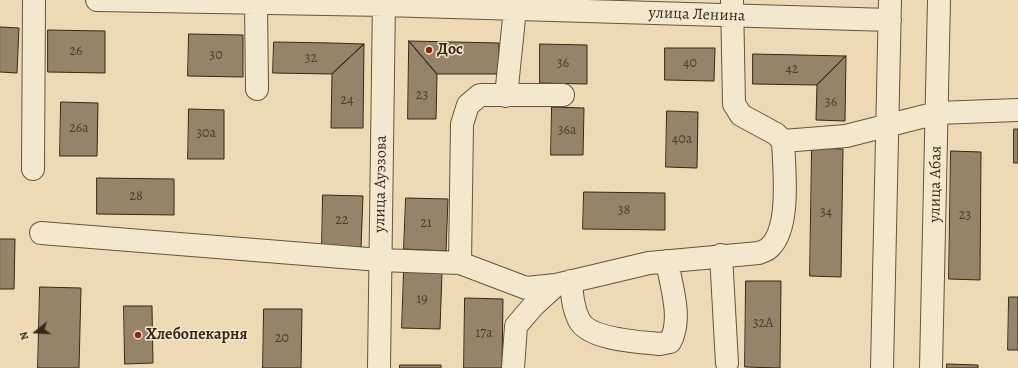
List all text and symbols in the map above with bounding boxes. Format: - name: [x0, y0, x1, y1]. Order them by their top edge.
- street label: улица Ленина: [648, 4, 746, 26]
- place label: Дос: [437, 40, 463, 60]
- house number: 26: [69, 44, 83, 60]
- marker: Дос: [424, 45, 434, 55]
- house number: 30: [209, 48, 223, 64]
- house number: 32: [305, 51, 317, 67]
- house number: 36: [557, 56, 569, 72]
- house number: 40: [683, 56, 697, 72]
- house number: 42: [786, 62, 798, 78]
- house number: 23: [416, 88, 428, 104]
- house number: 24: [341, 93, 353, 109]
- house number: 36: [825, 95, 837, 111]
- house number: 26а: [69, 121, 89, 137]
- house number: 36а: [558, 123, 576, 139]
- house number: 30а: [196, 126, 216, 142]
- house number: 40а: [672, 132, 692, 148]
- street label: улица Ауэзова: [371, 135, 391, 233]
- street label: улица Абая: [926, 145, 946, 223]
- house number: 28: [129, 189, 143, 205]
- house number: 38: [618, 203, 630, 219]
- house number: 34: [820, 205, 832, 221]
- house number: 23: [959, 208, 971, 224]
- house number: 22: [335, 213, 349, 229]
- house number: 21: [420, 216, 432, 232]
- house number: 19: [416, 292, 428, 308]
- north arrow: [16, 312, 56, 352]
- house number: 32А: [753, 316, 773, 332]
- place label: Хлебопекарня: [146, 325, 248, 345]
- house number: 17а: [475, 326, 493, 342]
- text: N: [16, 330, 32, 342]
- marker: Хлебопекарня: [133, 330, 143, 340]
- house number: 20: [275, 331, 289, 347]

